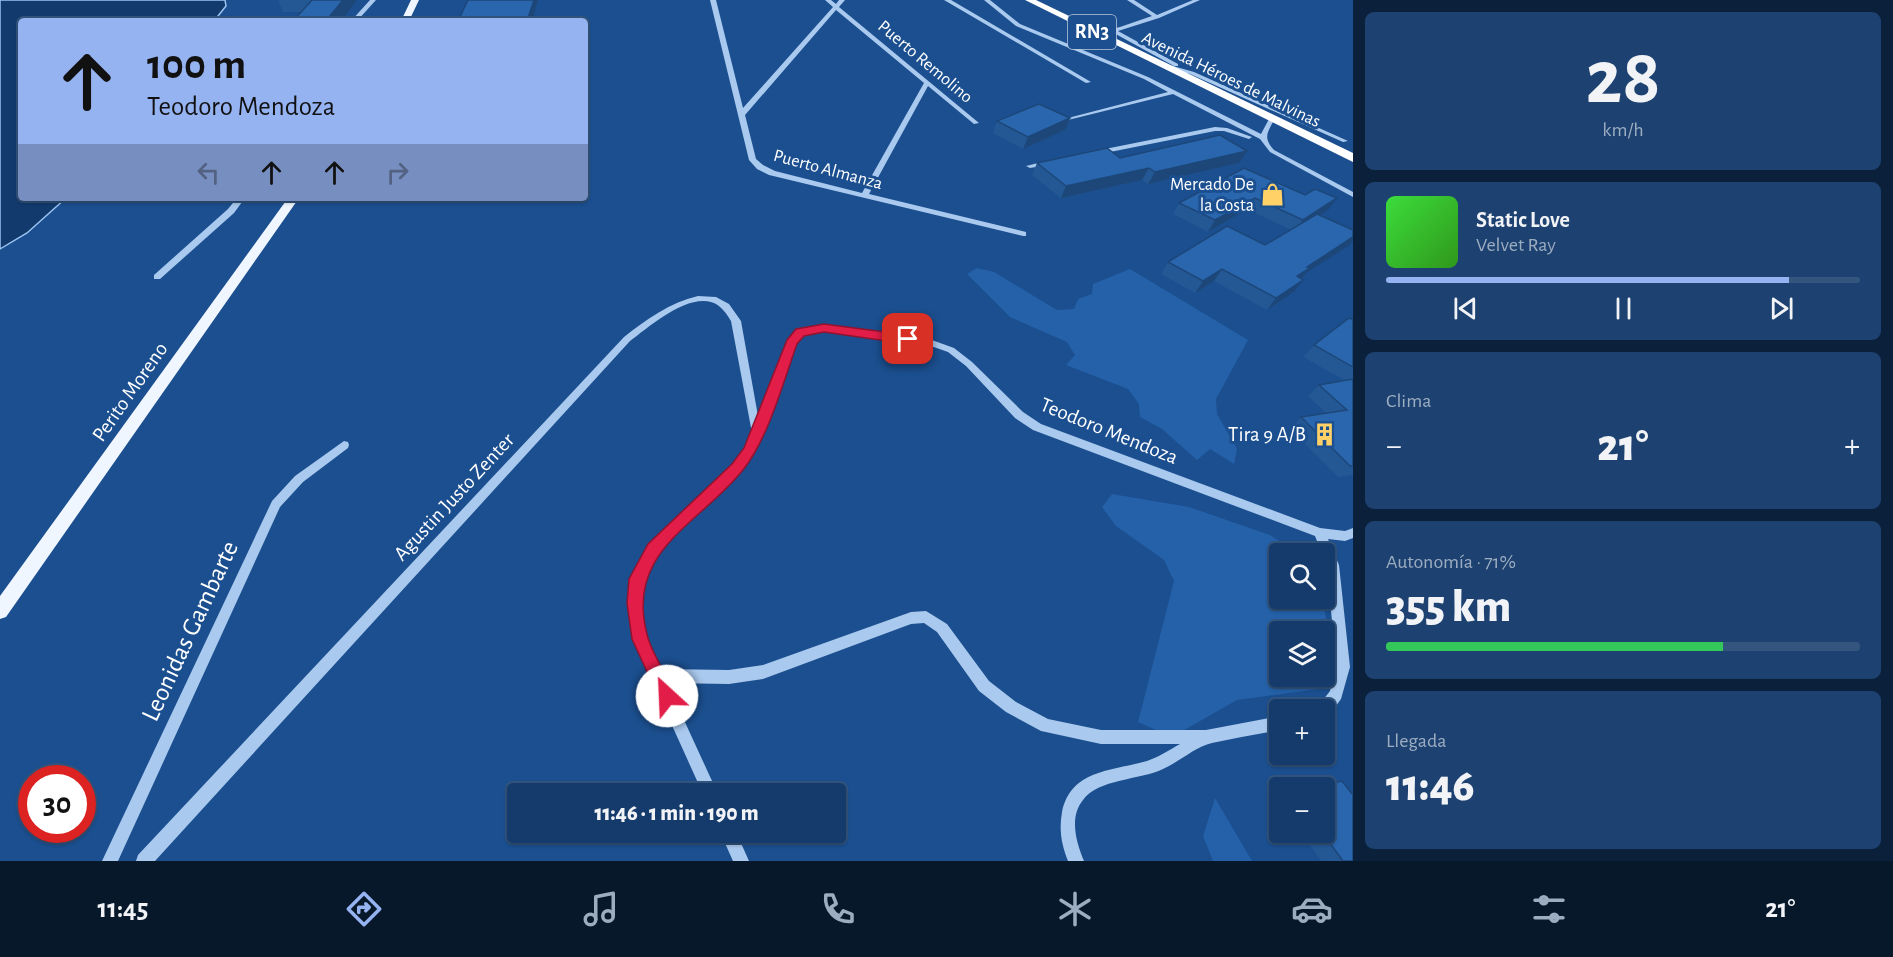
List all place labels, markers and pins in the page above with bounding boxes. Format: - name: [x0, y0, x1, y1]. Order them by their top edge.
- place label: Mercado De la Costa: [1170, 176, 1254, 215]
- shop icon: Mercado De la Costa: [1259, 182, 1285, 208]
- pin: [882, 313, 933, 364]
- building icon: Tira 9 A/B: [1311, 421, 1337, 447]
- place label: Tira 9 A/B: [1228, 424, 1306, 445]

